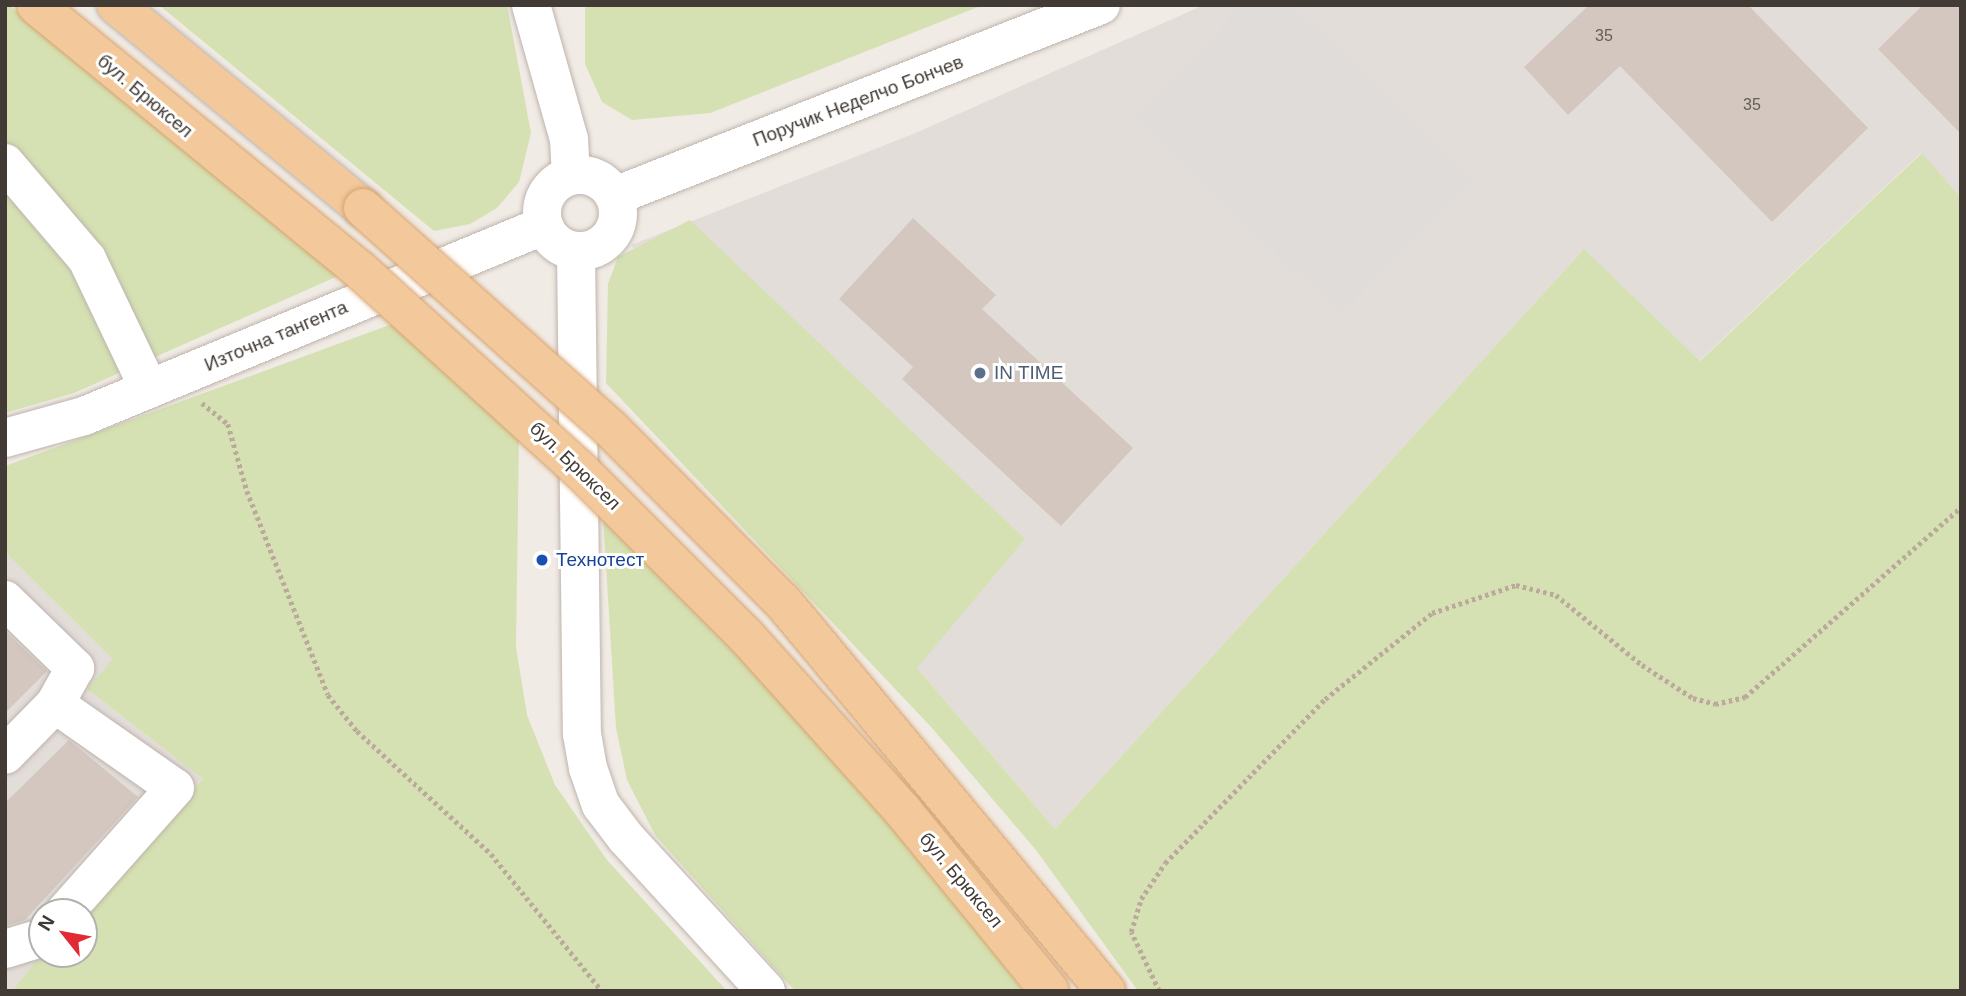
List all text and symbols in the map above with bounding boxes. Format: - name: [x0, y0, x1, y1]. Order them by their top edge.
- house number: 35: [1595, 26, 1613, 46]
- street label: бул. Брюксел: [93, 49, 197, 143]
- street label: Поручик Неделчо Бончев: [750, 50, 966, 152]
- house number: 35: [1743, 95, 1761, 115]
- street label: Източна тангента: [201, 296, 351, 376]
- place label: IN TIME: [994, 362, 1064, 384]
- marker: IN TIME: [972, 365, 988, 381]
- street label: бул. Брюксел: [525, 417, 625, 515]
- place label: Технотест: [556, 549, 644, 571]
- marker: Технотест: [534, 552, 550, 568]
- street label: бул. Брюксел: [914, 828, 1008, 932]
- north arrow: [28, 898, 98, 968]
- text: N: [34, 912, 59, 934]

